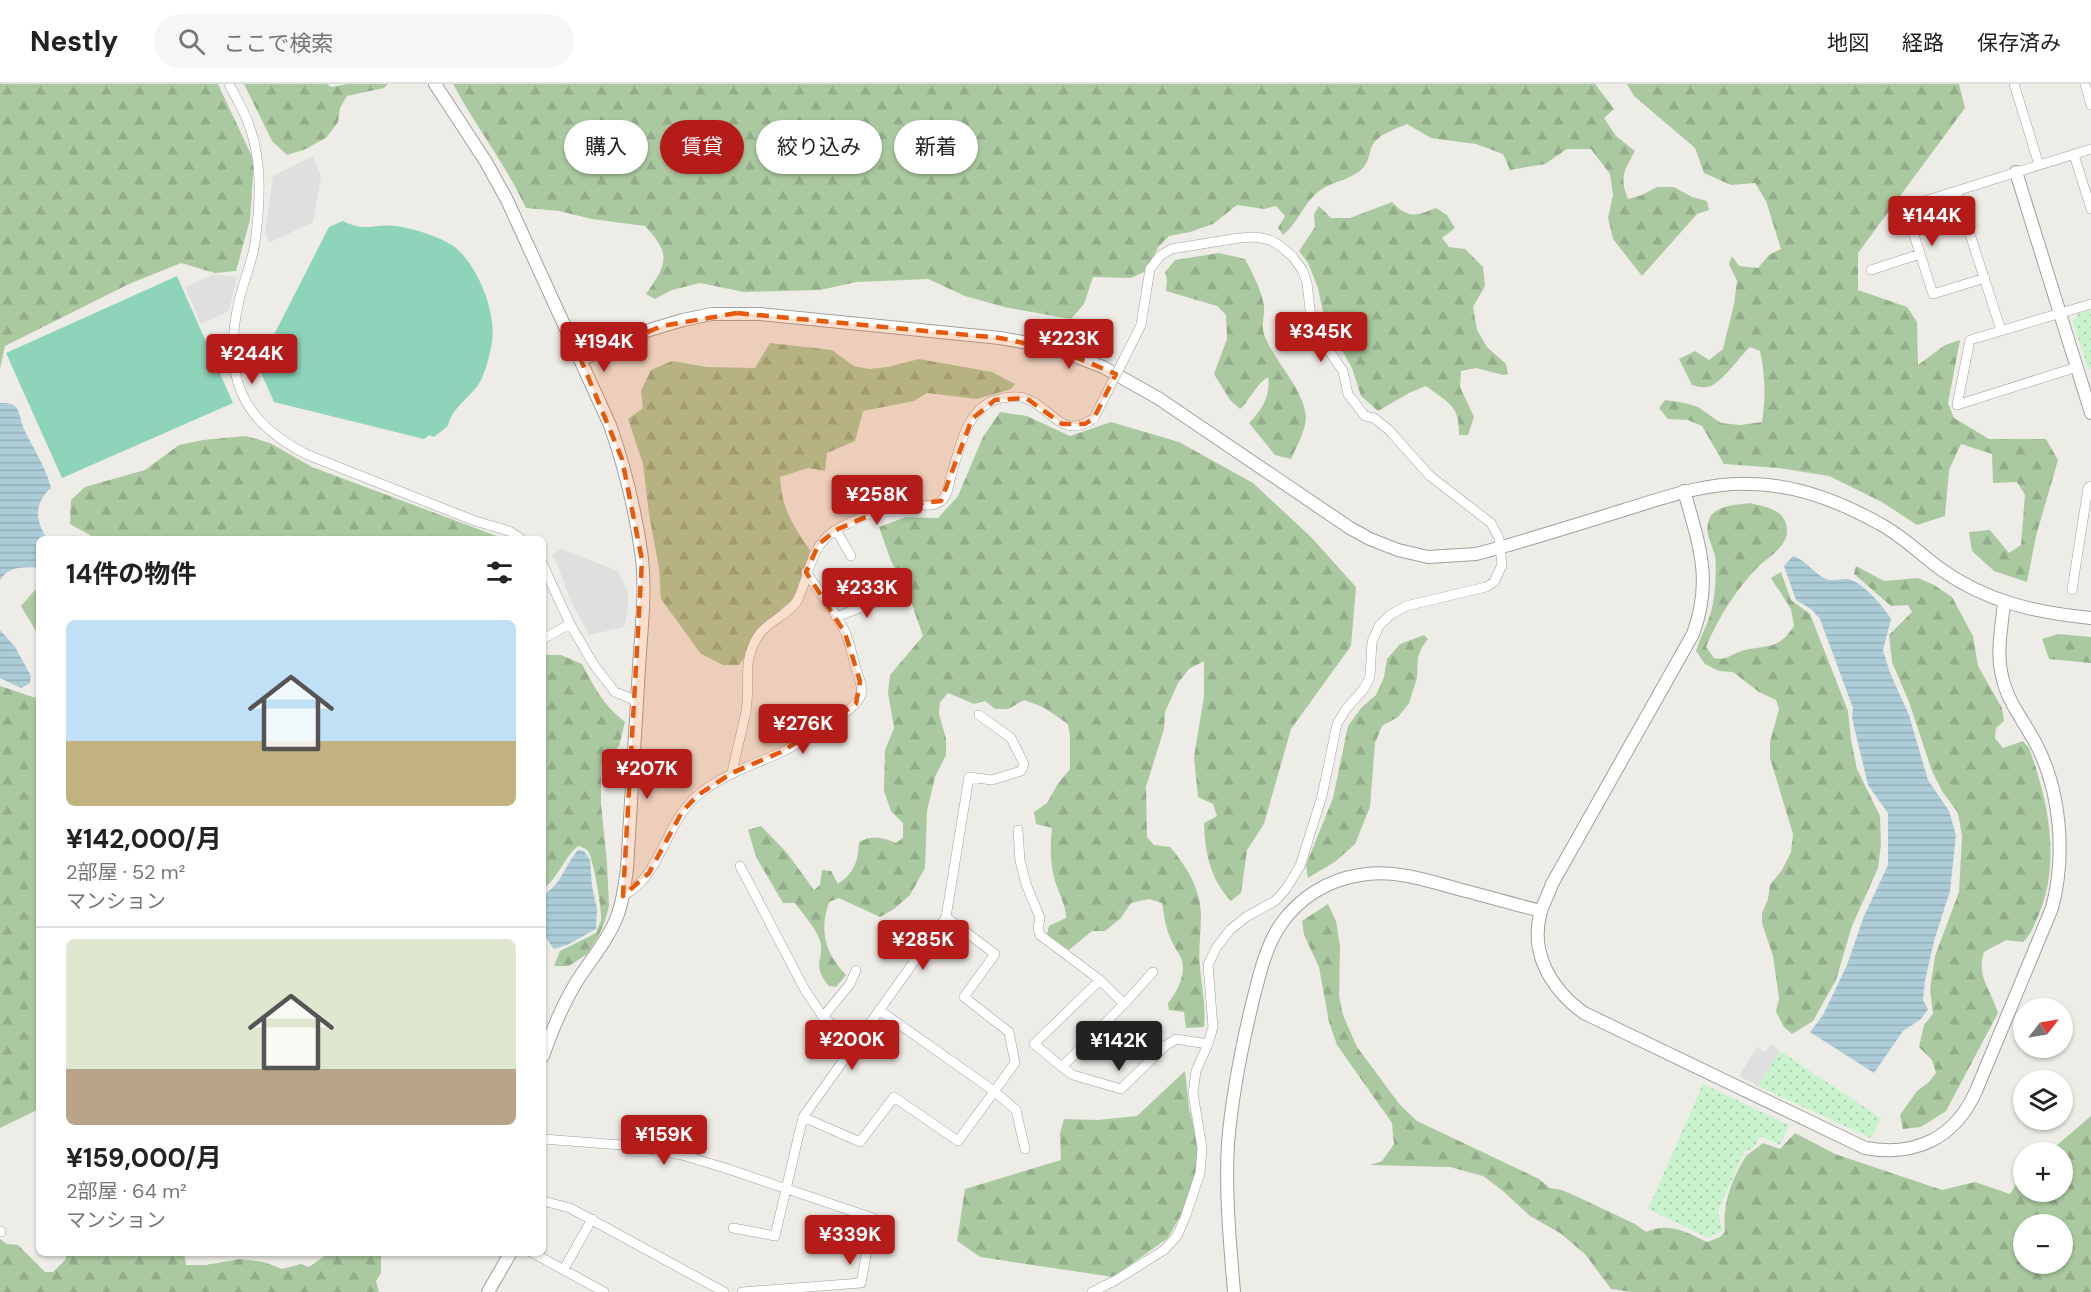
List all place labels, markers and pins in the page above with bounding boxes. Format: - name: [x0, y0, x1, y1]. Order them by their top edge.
- pin: ¥144K: [1890, 196, 1974, 247]
- pin: ¥345K: [1279, 312, 1363, 363]
- pin: ¥223K: [1027, 319, 1111, 370]
- pin: ¥194K: [562, 322, 646, 373]
- pin: ¥244K: [210, 334, 294, 385]
- pin: ¥258K: [835, 475, 919, 526]
- pin: ¥233K: [825, 568, 909, 619]
- pin: ¥276K: [761, 704, 845, 755]
- pin: ¥207K: [605, 749, 689, 800]
- pin: ¥285K: [881, 920, 965, 971]
- pin: ¥200K: [810, 1020, 894, 1071]
- pin: ¥142K: [1077, 1021, 1161, 1072]
- pin: ¥159K: [622, 1115, 706, 1166]
- pin: ¥339K: [808, 1215, 892, 1266]

